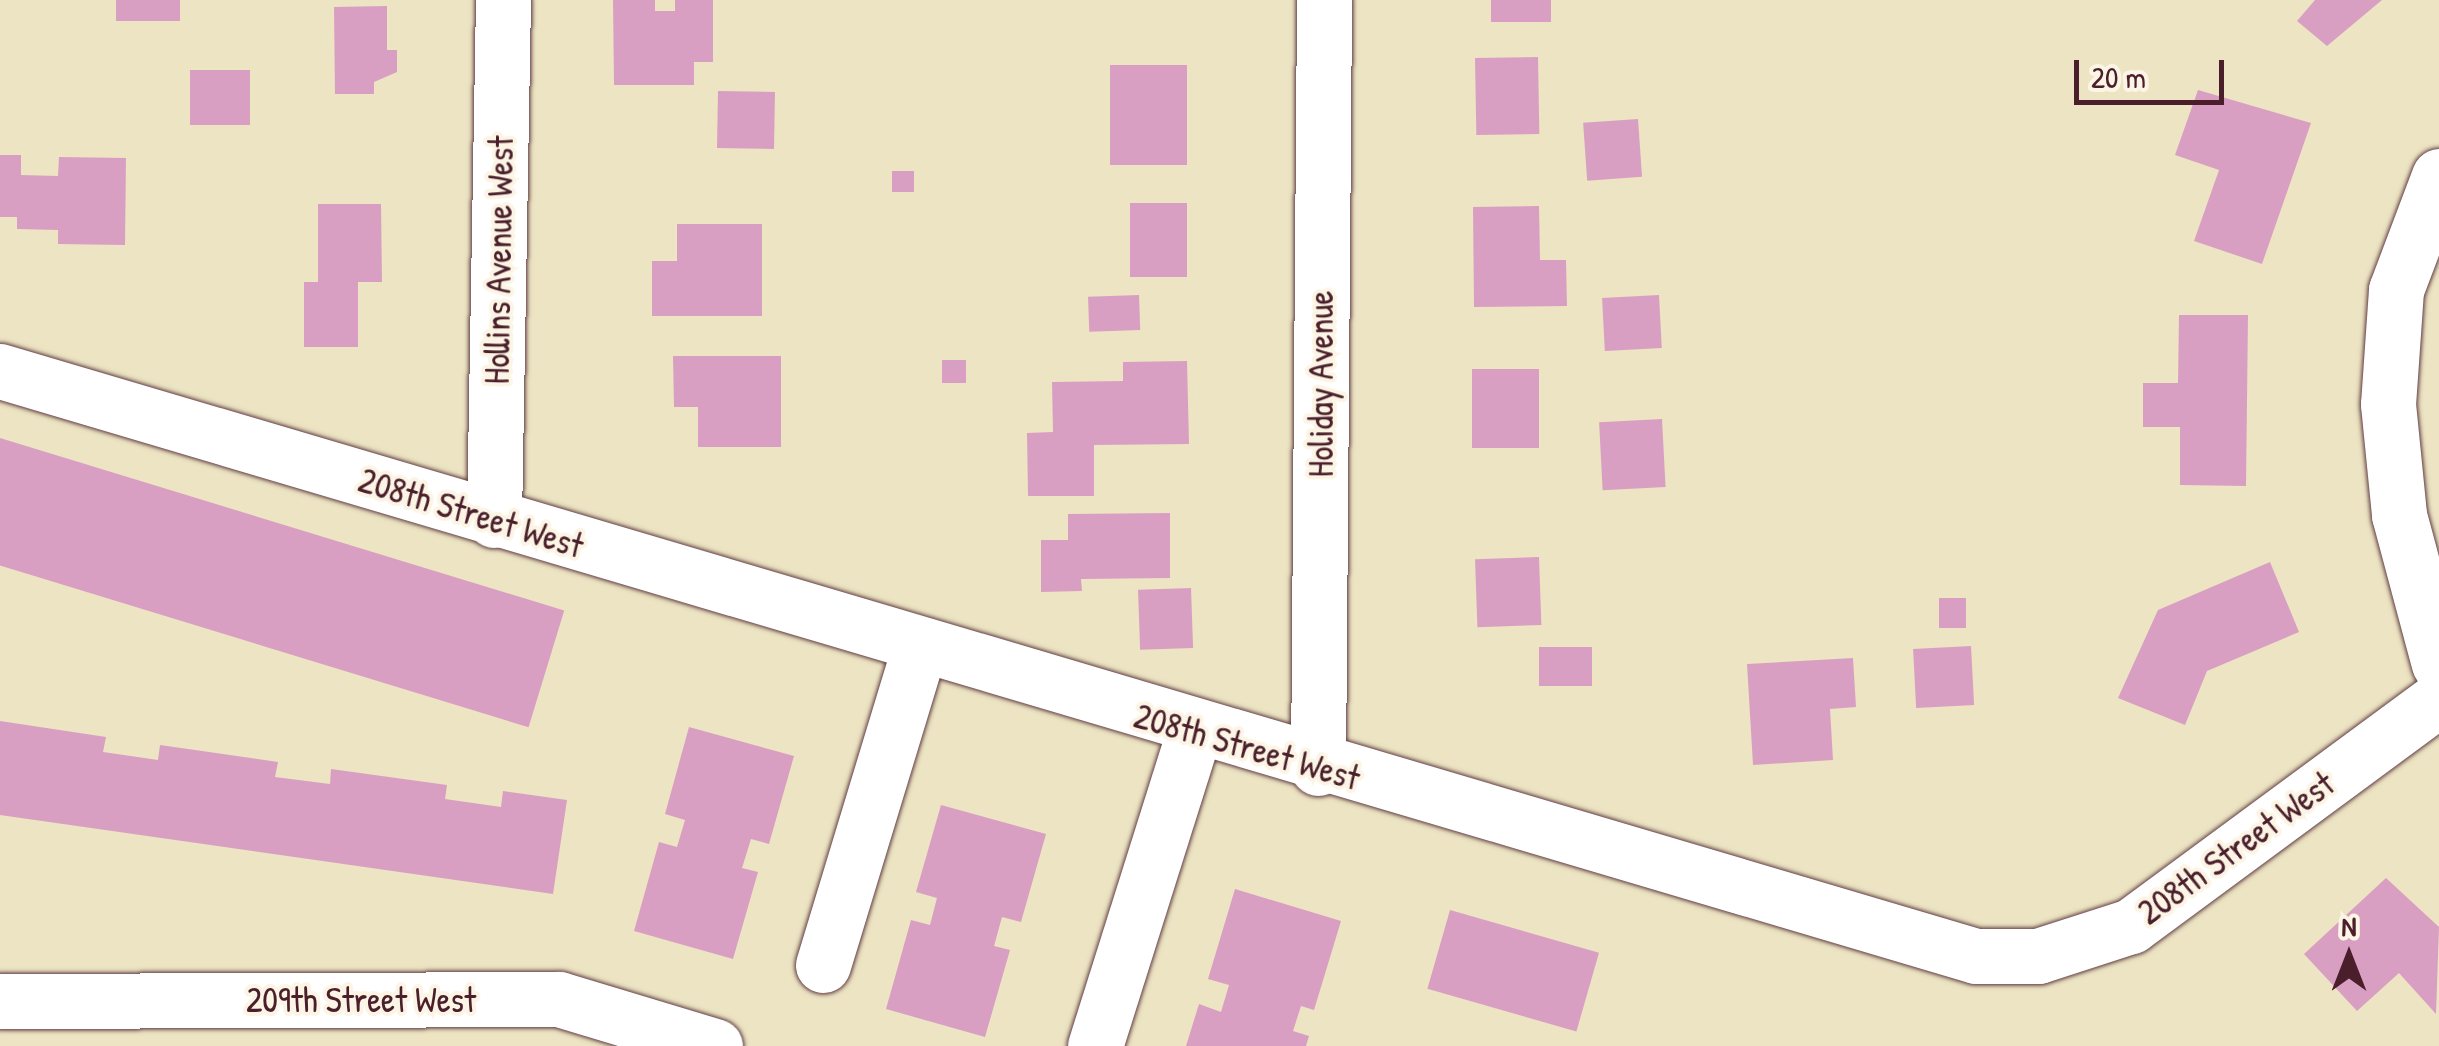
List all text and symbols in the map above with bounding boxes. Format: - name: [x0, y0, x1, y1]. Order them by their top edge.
- scale bar: [2079, 40, 2229, 102]
- text: 20 m: [2091, 57, 2146, 97]
- street label: Hollins Avenue West: [476, 135, 522, 385]
- street label: Holiday Avenue: [1300, 291, 1342, 477]
- street label: 208th Street West: [354, 459, 588, 567]
- street label: 208th Street West: [1129, 695, 1365, 799]
- street label: 208th Street West: [2130, 763, 2342, 933]
- north arrow: [2299, 906, 2399, 1006]
- text: N: [2342, 907, 2356, 945]
- street label: 209th Street West: [246, 979, 476, 1021]

